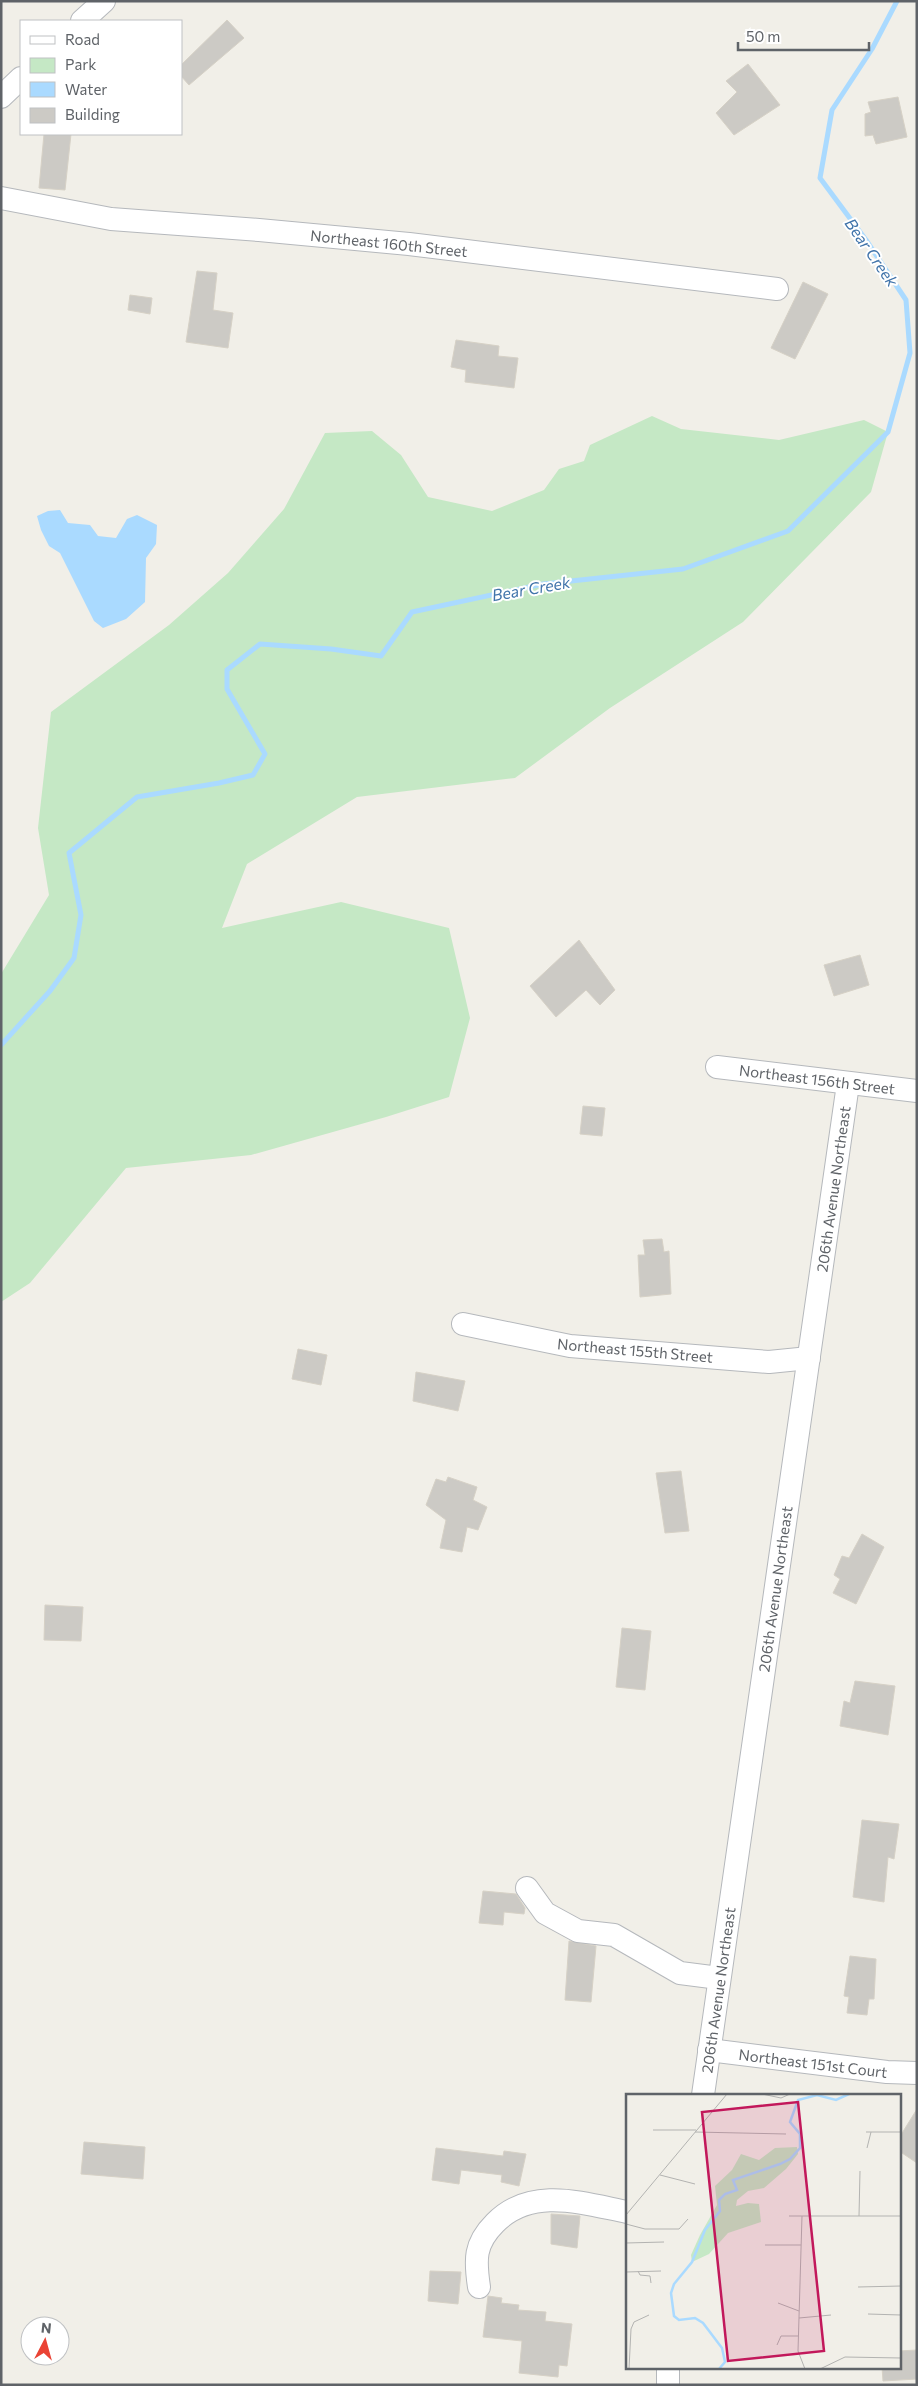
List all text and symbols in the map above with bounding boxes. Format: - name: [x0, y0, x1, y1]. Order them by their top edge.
- legend: [20, 20, 182, 135]
- scale bar: [738, 20, 869, 52]
- text: 50 m: [746, 27, 780, 45]
- text: Road: [65, 30, 100, 48]
- text: Park: [65, 55, 96, 73]
- text: Water: [65, 80, 107, 98]
- text: Building: [65, 105, 120, 123]
- water label: Bear Creek: [841, 214, 903, 290]
- street label: Northeast 160th Street: [310, 226, 468, 260]
- water label: Bear Creek: [490, 572, 572, 604]
- street label: Northeast 156th Street: [738, 1061, 896, 1097]
- street label: 206th Avenue Northeast: [812, 1105, 854, 1273]
- street label: Northeast 155th Street: [556, 1334, 714, 1366]
- street label: 206th Avenue Northeast: [754, 1505, 796, 1673]
- street label: 206th Avenue Northeast: [697, 1906, 739, 2074]
- street label: Northeast 151st Court: [738, 2045, 888, 2081]
- inset map: [626, 2094, 900, 2368]
- north arrow: [20, 2316, 70, 2366]
- text: N: [40, 2319, 53, 2337]

